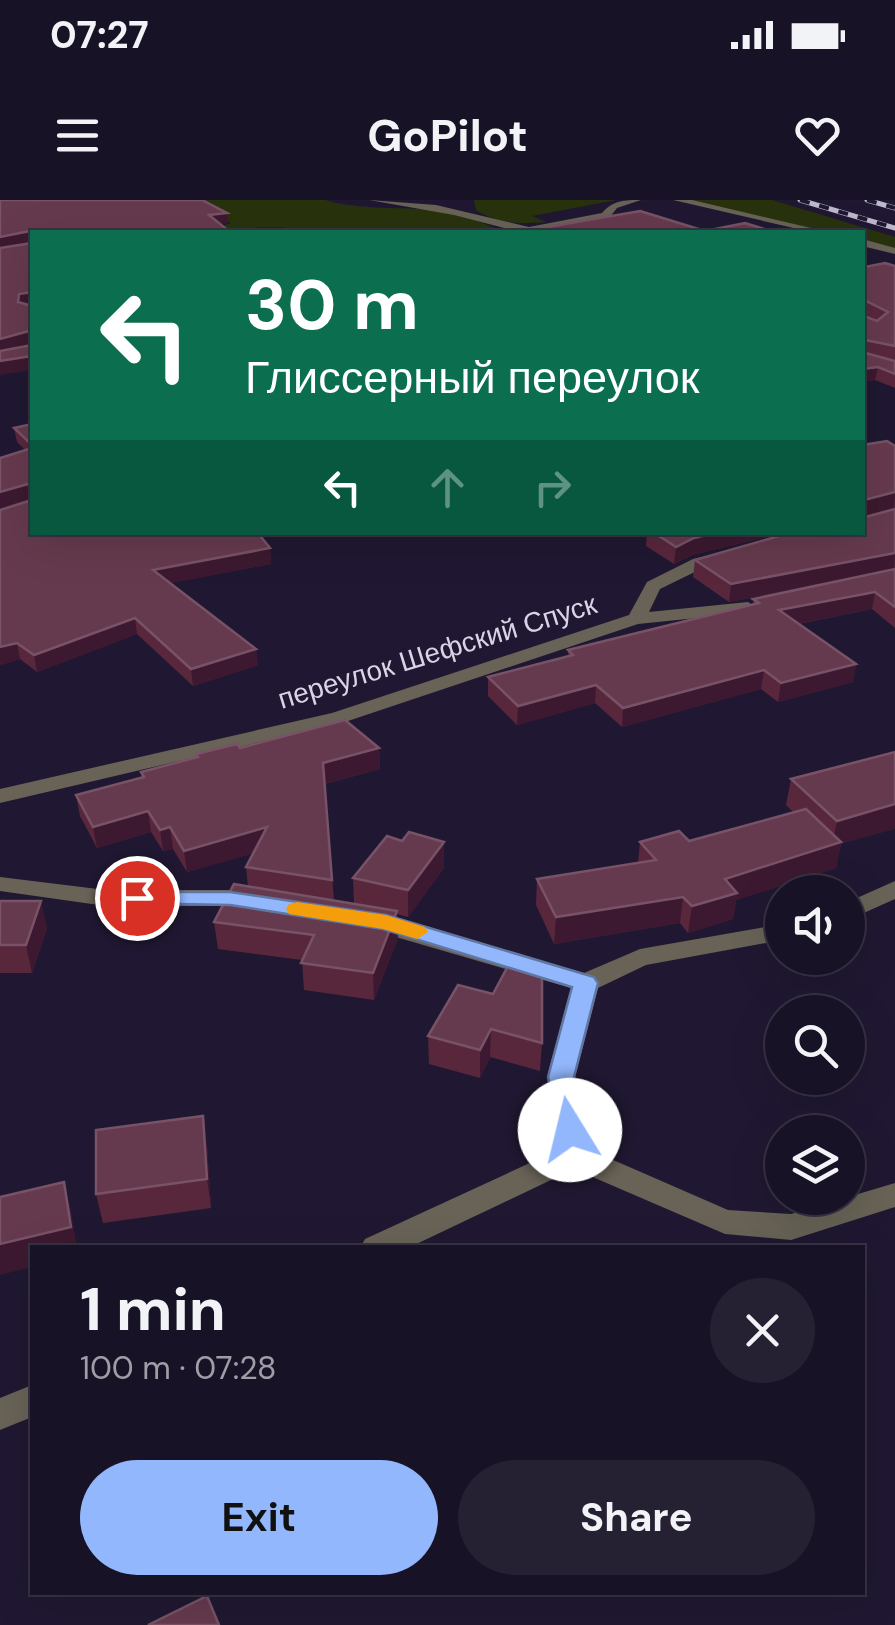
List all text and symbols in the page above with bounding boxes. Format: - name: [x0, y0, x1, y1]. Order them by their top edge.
- text: 07:27: [50, 10, 149, 60]
- text: GoPilot: [367, 106, 528, 165]
- icon: menu: [50, 108, 105, 163]
- icon: heart: [790, 108, 845, 163]
- text: 30 m: [245, 260, 419, 351]
- icon: left: [80, 270, 210, 400]
- text: Глиссерный переулок: [245, 348, 700, 407]
- icon: left: [315, 460, 370, 515]
- icon: ahead: [420, 460, 475, 515]
- icon: right: [525, 460, 580, 515]
- street label: переулок Шефский Спуск: [273, 585, 602, 718]
- pin: [95, 856, 180, 941]
- icon: arrive: [110, 871, 165, 926]
- map controls: [765, 875, 865, 1215]
- button: sound: [765, 875, 865, 975]
- button: search: [765, 995, 865, 1095]
- position arrow: [518, 1078, 622, 1182]
- button: layers: [765, 1115, 865, 1215]
- text: 1 min: [80, 1270, 226, 1349]
- button: close: [710, 1278, 815, 1383]
- text: 100 m · 07:28: [80, 1347, 276, 1389]
- button: Exit: [80, 1460, 438, 1575]
- button: Share: [458, 1460, 815, 1575]

